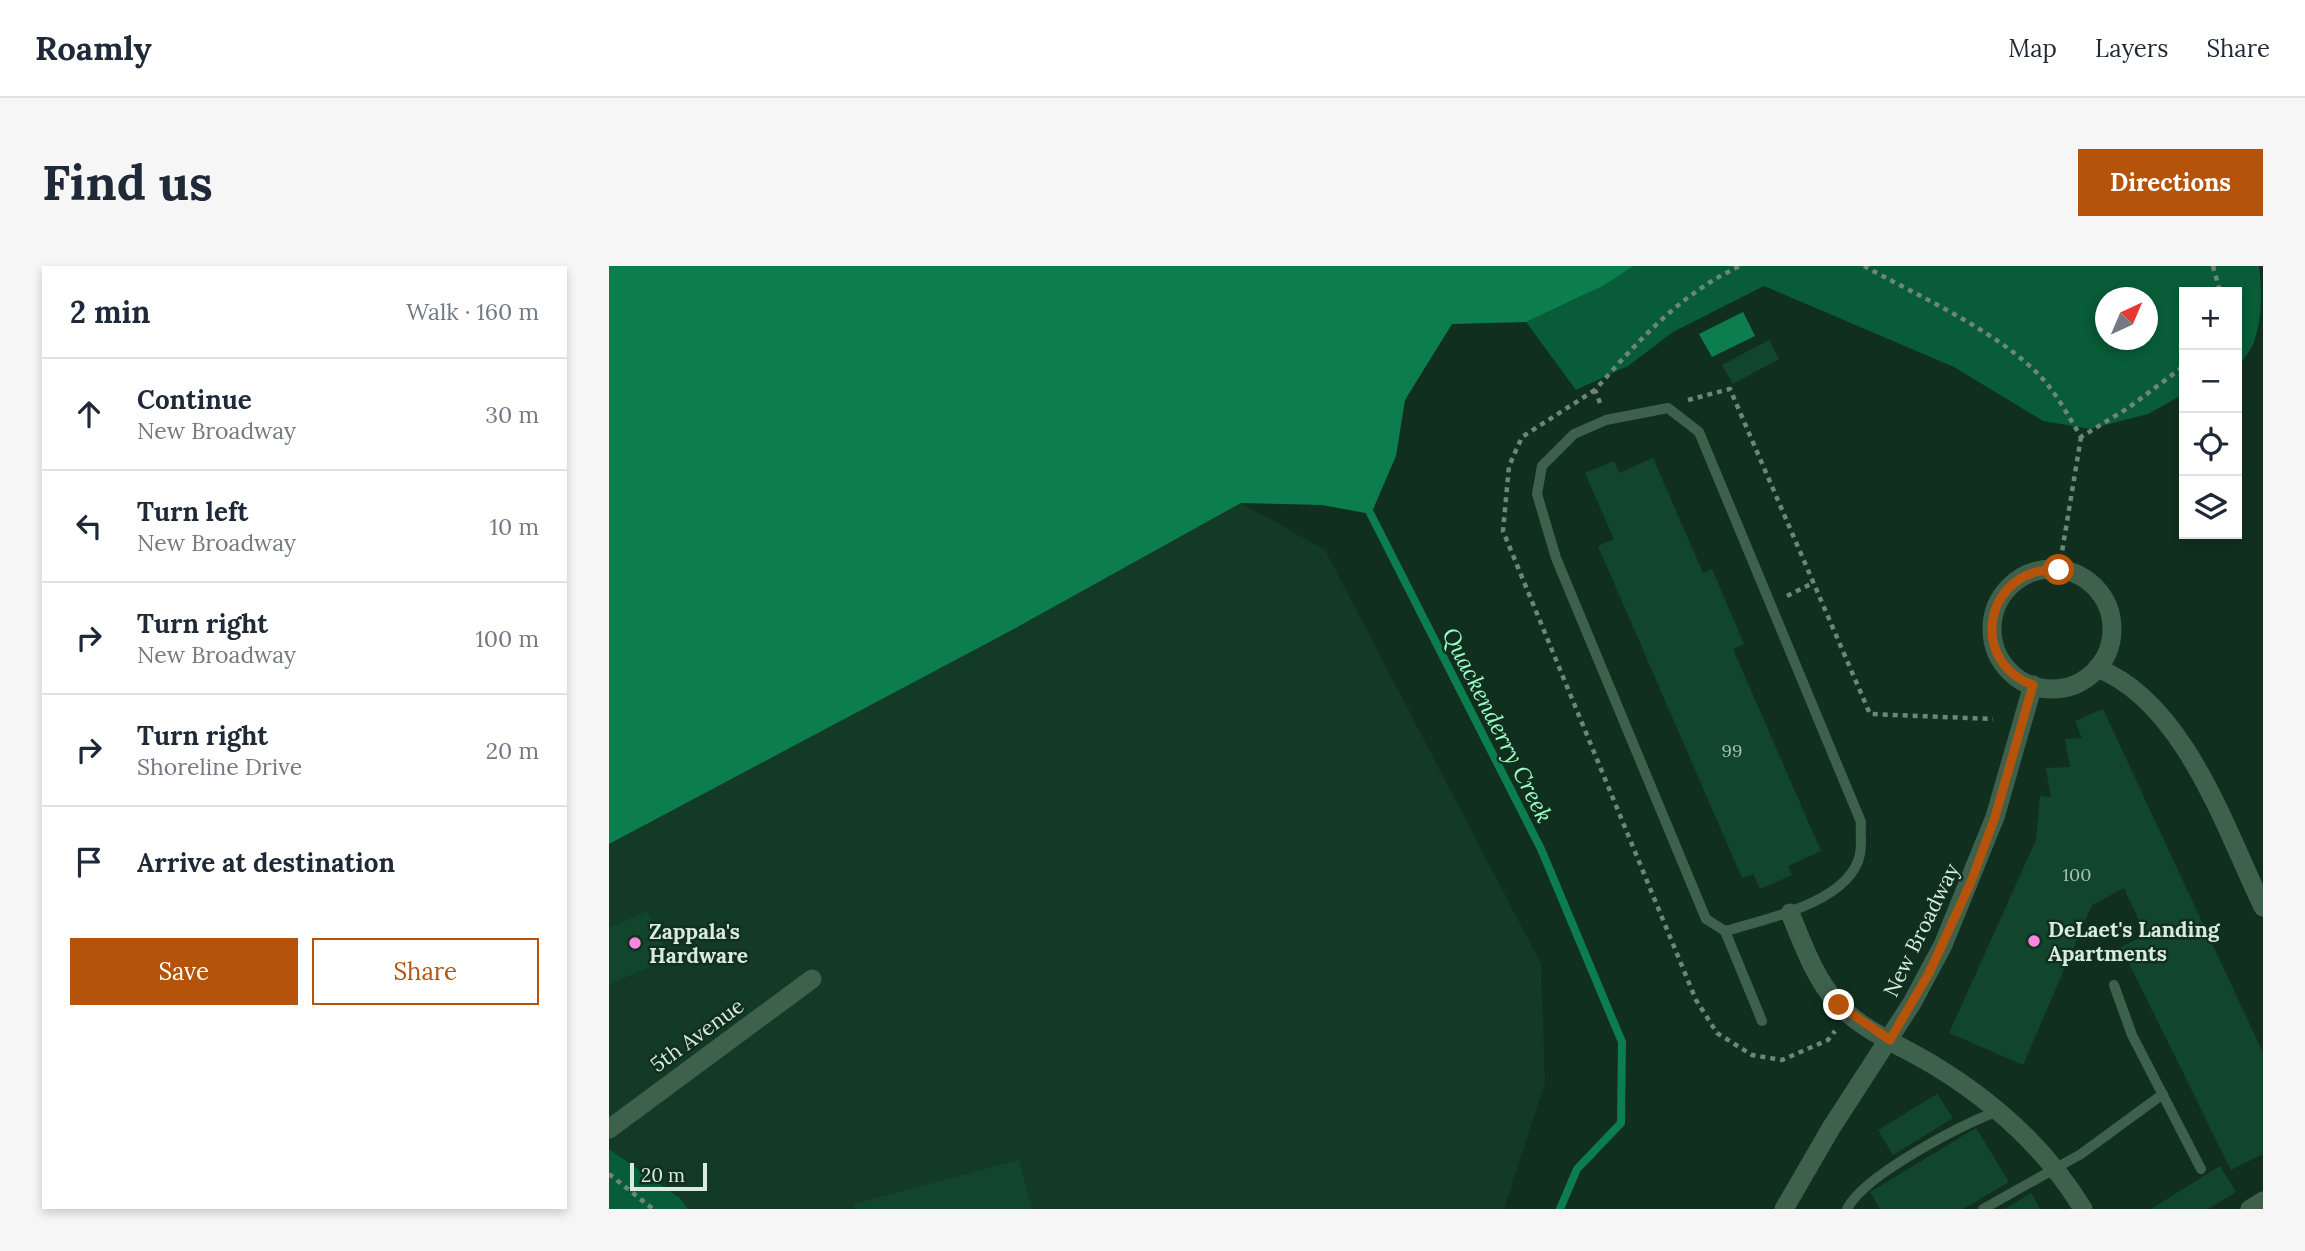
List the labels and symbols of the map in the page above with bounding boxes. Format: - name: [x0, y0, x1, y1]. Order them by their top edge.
- north arrow: [2095, 287, 2158, 350]
- route start: [2043, 554, 2074, 585]
- water label: Quackenderry Creek: [1436, 623, 1560, 827]
- house number: 99: [1722, 739, 1742, 762]
- street label: New Broadway: [1877, 859, 1965, 1001]
- house number: 100: [2063, 863, 2091, 886]
- place label: DeLaet's Landing Apartments: [2048, 916, 2221, 967]
- place label: Zappala's Hardware: [649, 918, 748, 969]
- marker: DeLaet's Landing Apartments: [2026, 933, 2042, 949]
- marker: Zappala's Hardware: [627, 935, 643, 951]
- route end: [1823, 989, 1854, 1020]
- street label: 5th Avenue: [645, 992, 749, 1078]
- scale bar: [630, 1160, 707, 1192]

